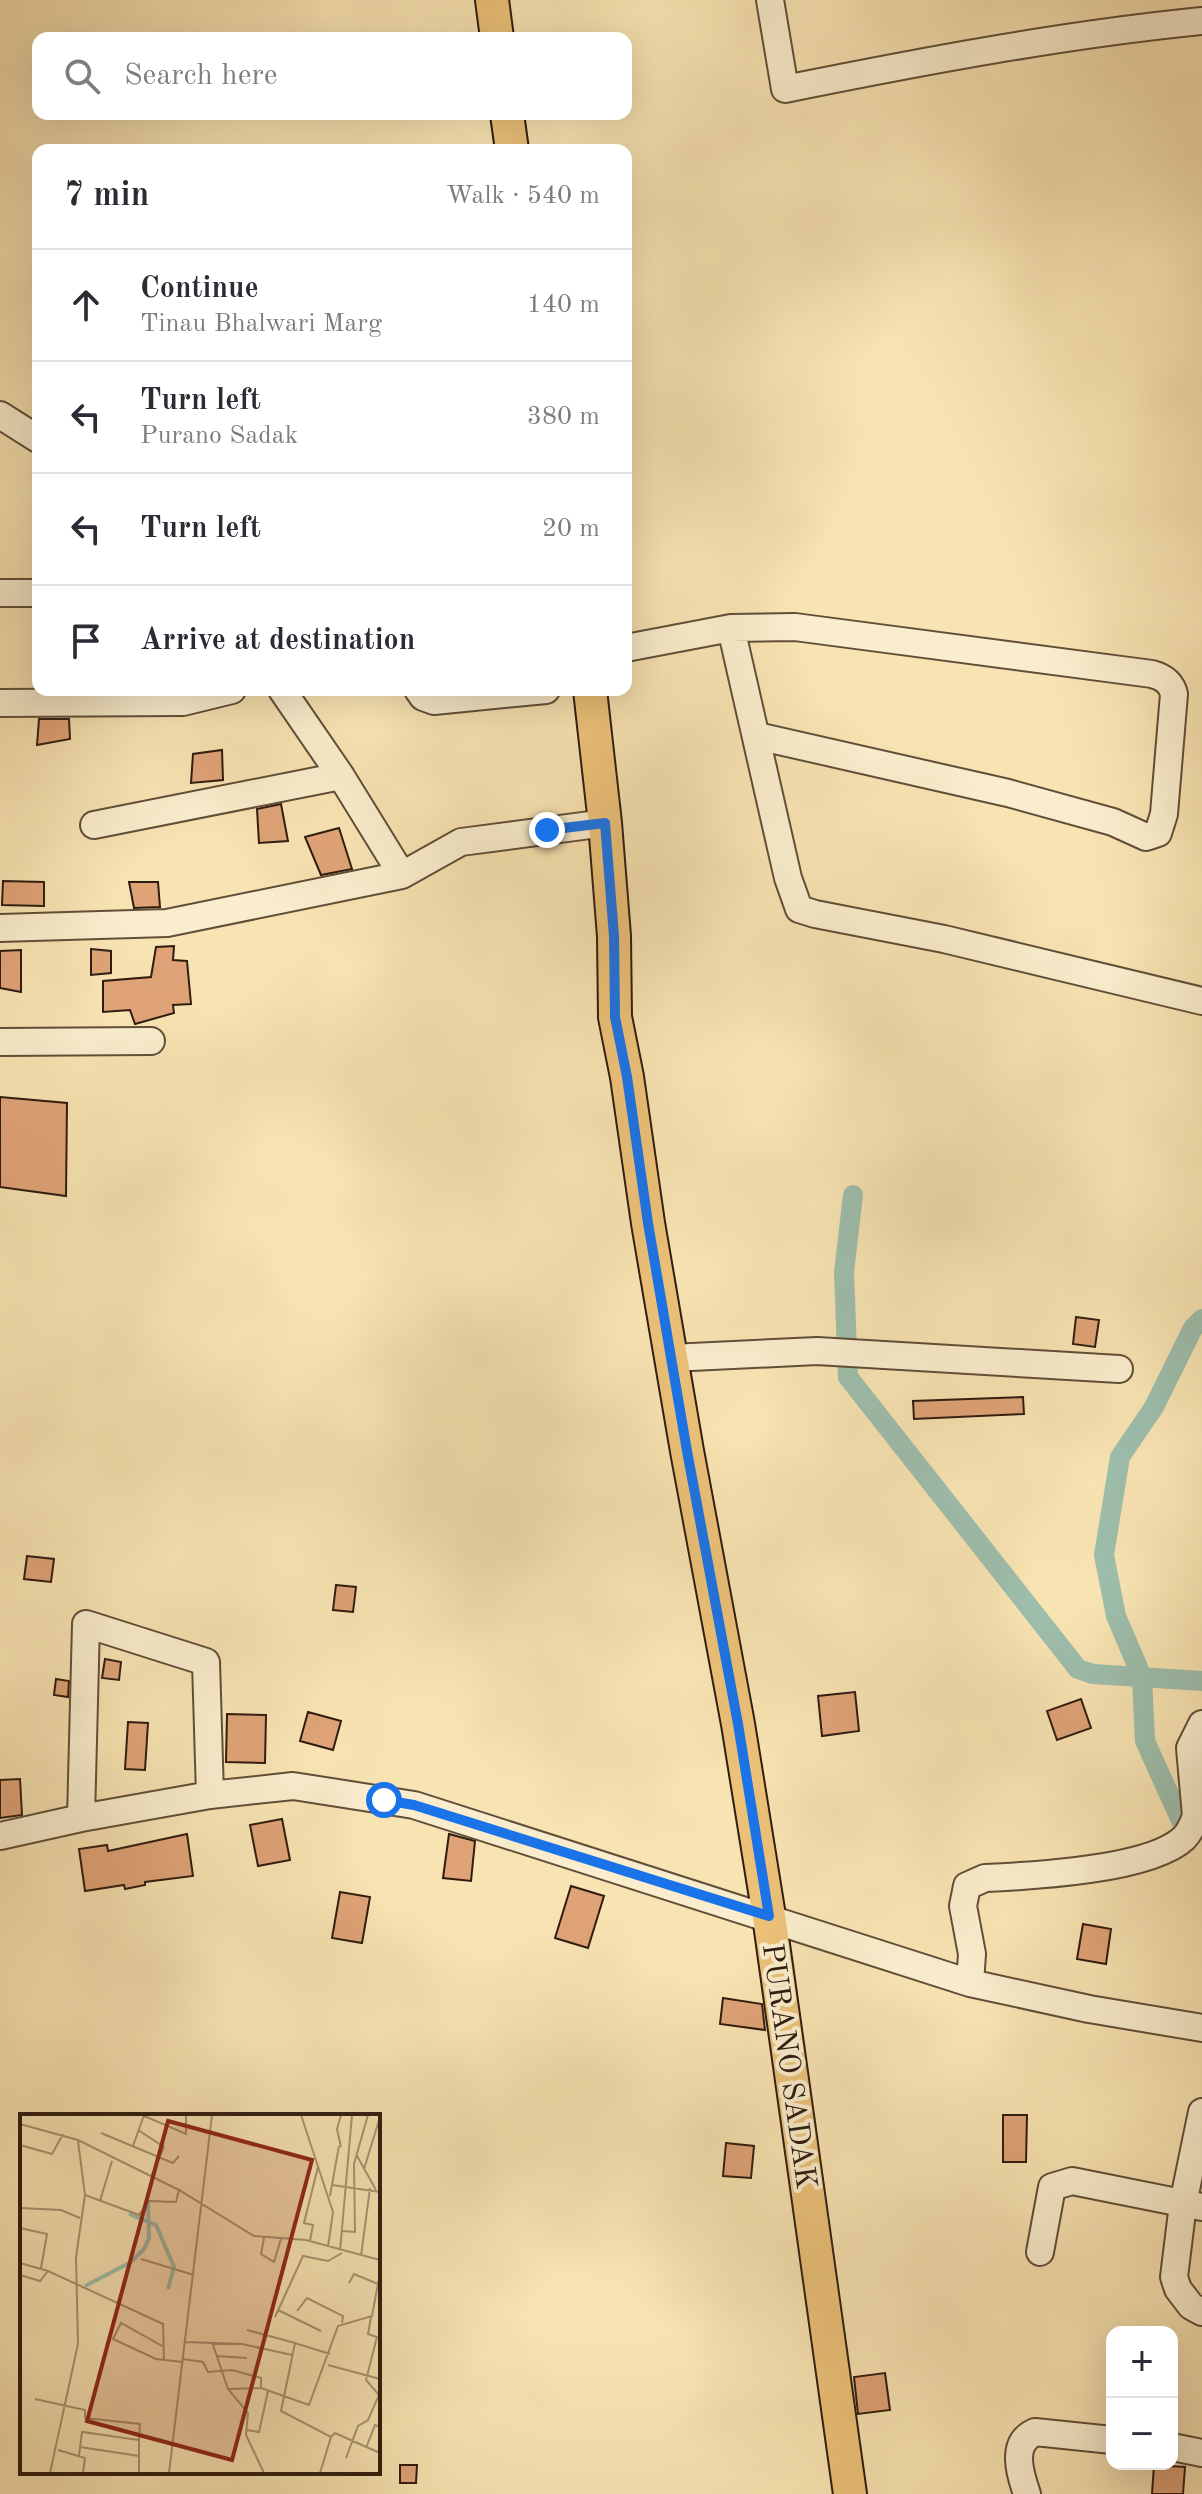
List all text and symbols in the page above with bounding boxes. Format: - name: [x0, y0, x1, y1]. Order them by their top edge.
- search box: [32, 32, 632, 120]
- icon: search: [60, 54, 104, 98]
- text: Search here: [124, 61, 278, 91]
- text: 7 min: [64, 179, 149, 213]
- text: Walk · 540 m: [446, 183, 600, 209]
- text: Continue: [140, 274, 259, 304]
- icon: ahead: [64, 283, 108, 327]
- text: 140 m: [527, 292, 600, 318]
- text: Tinau Bhalwari Marg: [140, 311, 382, 337]
- text: Turn left: [140, 386, 261, 416]
- icon: left: [64, 395, 108, 439]
- text: 380 m: [527, 404, 600, 430]
- text: Purano Sadak: [140, 423, 298, 449]
- icon: left: [64, 507, 108, 551]
- text: Turn left: [140, 514, 261, 544]
- text: 20 m: [542, 516, 600, 542]
- icon: arrive: [64, 619, 108, 663]
- text: Arrive at destination: [140, 626, 415, 656]
- route end: [529, 812, 565, 848]
- route start: [366, 1782, 402, 1818]
- street label: PURANO SADAK: [756, 1941, 820, 2191]
- inset map: [20, 2114, 380, 2474]
- map controls: [1106, 2326, 1178, 2470]
- button: +: [1106, 2326, 1178, 2398]
- button: −: [1106, 2398, 1178, 2470]

